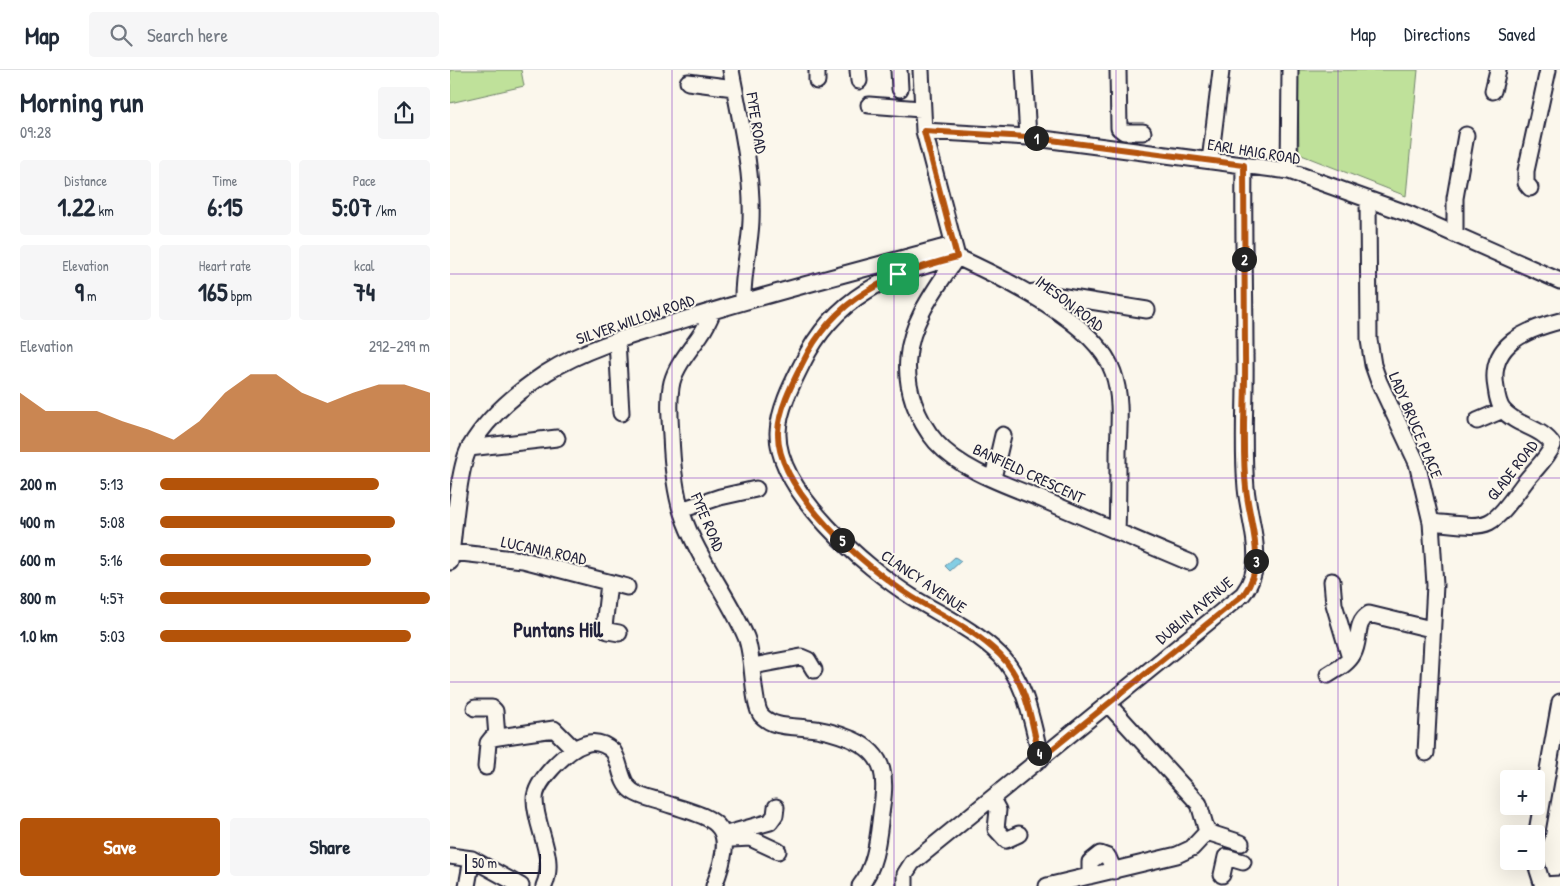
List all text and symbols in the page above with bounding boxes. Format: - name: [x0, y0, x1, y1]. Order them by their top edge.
- search box: [89, 12, 439, 57]
- text: Map: [25, 19, 59, 51]
- icon: search: [107, 21, 135, 49]
- text: Search here: [147, 22, 228, 48]
- text: Map: [1351, 22, 1376, 47]
- text: Directions: [1404, 22, 1470, 47]
- text: Saved: [1498, 22, 1535, 47]
- text: Morning run: [20, 83, 144, 121]
- button: share: [378, 87, 430, 139]
- street label: FYFE ROAD: [741, 90, 773, 155]
- text: 09:28: [20, 121, 51, 143]
- pin: 1: [1024, 126, 1048, 150]
- text: 1: [1034, 129, 1039, 148]
- street label: EARL HAIG ROAD: [1206, 133, 1302, 169]
- text: Distance: [64, 171, 107, 190]
- text: Time: [213, 171, 237, 190]
- text: Pace: [353, 171, 376, 190]
- text: 1.22: [57, 190, 95, 224]
- text: 6:15: [207, 190, 243, 224]
- text: 5:07: [332, 190, 372, 224]
- text: km: [95, 201, 114, 220]
- text: /km: [372, 201, 397, 220]
- pin: 2: [1232, 246, 1256, 272]
- text: 2: [1241, 250, 1248, 269]
- pin: [877, 253, 919, 295]
- text: Elevation: [62, 256, 109, 275]
- text: Heart rate: [199, 256, 251, 275]
- text: kcal: [354, 256, 375, 275]
- icon: arrive: [884, 260, 912, 288]
- street label: IMESON ROAD: [1031, 270, 1109, 336]
- text: 9: [75, 275, 84, 309]
- text: 165: [198, 275, 228, 309]
- text: 74: [353, 275, 375, 309]
- text: m: [84, 286, 97, 305]
- text: bpm: [228, 286, 252, 305]
- street label: SILVER WILLOW ROAD: [573, 288, 697, 350]
- text: Elevation: [20, 335, 73, 357]
- text: 292–299 m: [369, 335, 430, 357]
- street label: LADY BRUCE PLACE: [1384, 369, 1448, 481]
- street label: GLADE ROAD: [1481, 435, 1543, 505]
- street label: BANFIELD CRESCENT: [970, 438, 1089, 509]
- text: 200 m: [20, 473, 56, 495]
- text: 5:13: [100, 473, 123, 495]
- street label: FYFE ROAD: [685, 489, 730, 555]
- text: 400 m: [20, 511, 55, 533]
- text: 5:08: [100, 511, 125, 533]
- pin: 5: [830, 528, 854, 552]
- street label: LUCANIA ROAD: [499, 530, 589, 570]
- text: 5: [840, 531, 845, 550]
- street label: CLANCY AVENUE: [877, 544, 971, 618]
- pin: 3: [1244, 548, 1268, 574]
- text: 600 m: [20, 549, 55, 571]
- text: 5:16: [100, 549, 123, 571]
- text: 3: [1253, 552, 1260, 571]
- street label: DUBLIN AVENUE: [1151, 571, 1237, 649]
- text: 800 m: [20, 587, 56, 609]
- text: 4:57: [100, 587, 124, 609]
- district label: Puntans Hill: [513, 615, 604, 644]
- text: 1.0 km: [20, 625, 58, 647]
- text: 5:03: [100, 625, 125, 647]
- pin: 4: [1026, 740, 1052, 766]
- text: 4: [1037, 744, 1042, 763]
- map controls: [1500, 770, 1545, 870]
- button: +: [1500, 770, 1545, 815]
- button: Save: [20, 818, 220, 876]
- button: Share: [230, 818, 430, 876]
- button: −: [1500, 825, 1545, 870]
- scale bar: [465, 851, 541, 874]
- text: 50 m: [472, 853, 497, 872]

